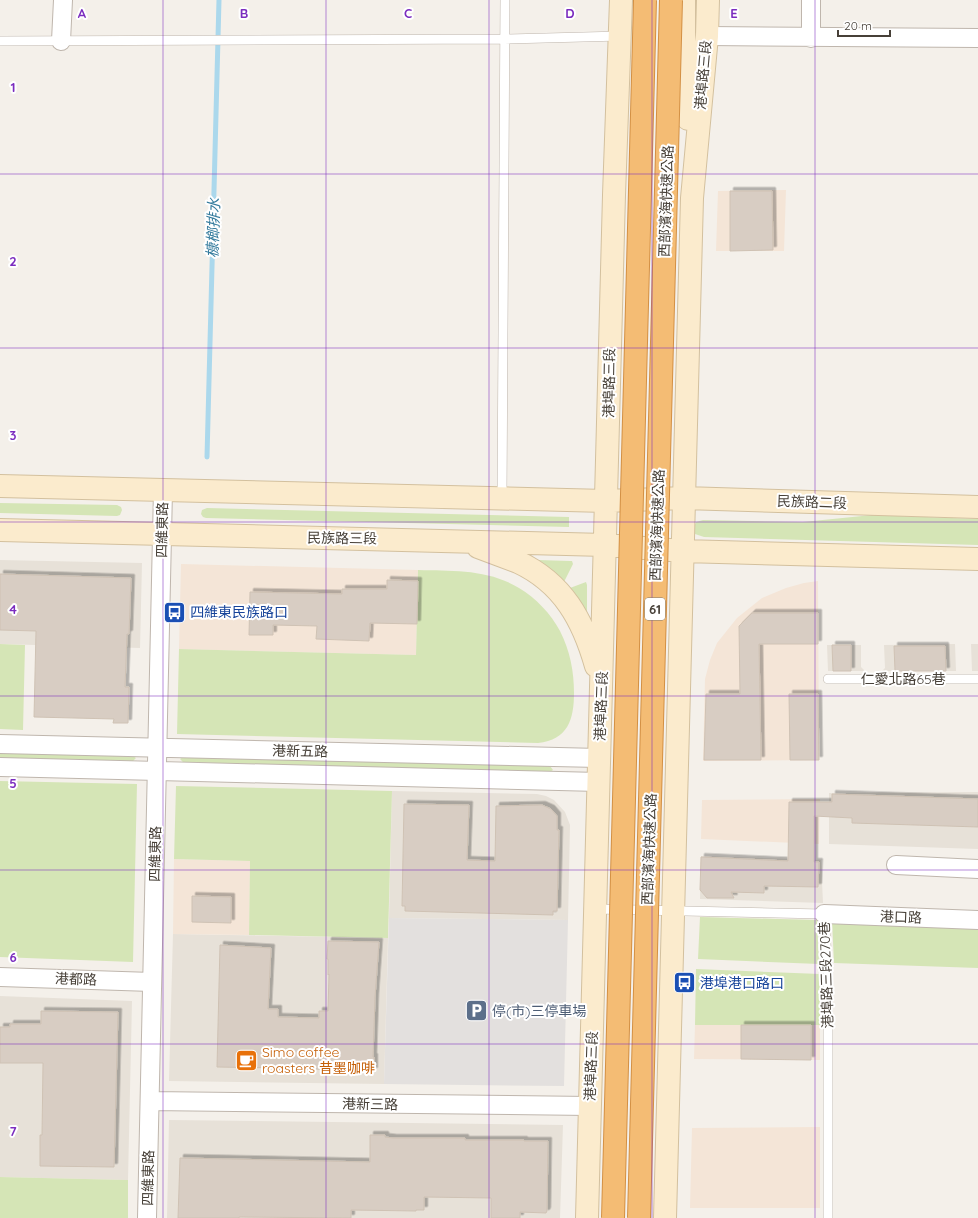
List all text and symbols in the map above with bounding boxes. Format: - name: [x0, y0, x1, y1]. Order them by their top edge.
- text: A: [78, 5, 87, 21]
- text: B: [240, 5, 248, 21]
- text: C: [404, 5, 412, 21]
- text: D: [565, 5, 575, 21]
- text: E: [730, 5, 738, 21]
- scale bar: [838, 12, 890, 38]
- text: 20 m: [844, 18, 872, 33]
- street label: 港埠路三段: [691, 39, 715, 111]
- text: 1: [10, 79, 16, 95]
- street label: 西部濱海快速公路: [655, 145, 677, 257]
- water label: 槺榔排水: [202, 197, 224, 258]
- text: 2: [9, 253, 17, 269]
- street label: 港埠路三段: [599, 348, 619, 418]
- text: 3: [10, 427, 17, 443]
- street label: 西部濱海快速公路: [646, 469, 668, 581]
- street label: 民族路二段: [777, 492, 847, 512]
- street label: 四維東路: [153, 502, 171, 558]
- street label: 民族路三段: [307, 528, 377, 548]
- road number: 61: [645, 598, 665, 620]
- bus stop icon: 四維東民族路口: [161, 599, 187, 625]
- text: 4: [9, 601, 17, 617]
- place label: 四維東民族路口: [190, 603, 288, 621]
- street label: 仁愛北路65巷: [860, 670, 946, 688]
- street label: 港埠路三段: [591, 671, 611, 741]
- street label: 港新五路: [272, 742, 328, 760]
- text: 5: [9, 775, 17, 791]
- street label: 西部濱海快速公路: [638, 793, 660, 905]
- street label: 四維東路: [146, 826, 164, 882]
- street label: 港口路: [880, 907, 922, 927]
- street label: 港埠路三段270巷: [815, 921, 837, 1029]
- text: 6: [9, 949, 17, 965]
- street label: 港都路: [55, 969, 97, 989]
- bus stop icon: 港埠港口路口: [671, 970, 697, 996]
- place label: 港埠港口路口: [700, 974, 784, 992]
- parking icon: 停(市)三停車場: [463, 998, 489, 1024]
- place label: 停(市)三停車場: [492, 1002, 586, 1020]
- street label: 港埠路三段: [581, 1031, 601, 1101]
- place label: Simo coffee roasters 昔墨咖啡: [262, 1043, 375, 1077]
- cafe icon: Simo coffee roasters 昔墨咖啡: [233, 1047, 259, 1073]
- street label: 港新三路: [342, 1095, 398, 1113]
- text: 7: [9, 1123, 17, 1139]
- street label: 四維東路: [139, 1150, 157, 1206]

